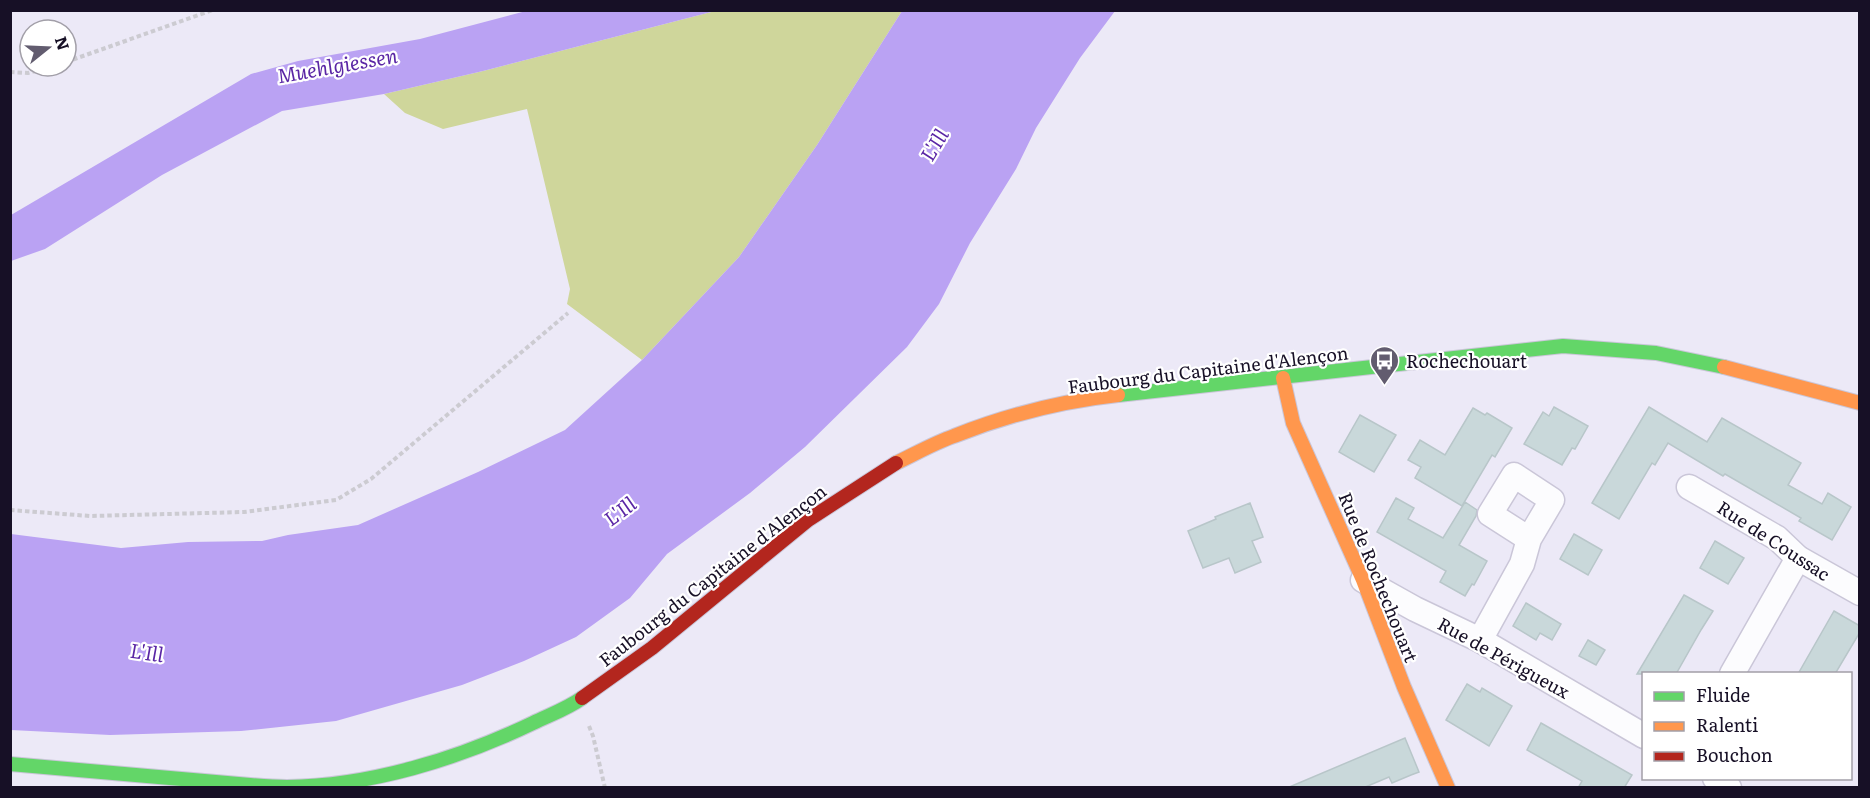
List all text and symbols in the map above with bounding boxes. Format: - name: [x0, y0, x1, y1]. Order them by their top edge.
- north arrow: [18, 18, 78, 78]
- text: N: [50, 33, 77, 53]
- water label: Muehlgiessen: [275, 39, 400, 89]
- water label: L'Ill: [912, 122, 955, 166]
- street label: Faubourg du Capitaine d'Alençon: [1066, 338, 1350, 400]
- bus stop icon: Rochechouart: [1369, 344, 1401, 386]
- place label: Rochechouart: [1406, 347, 1528, 374]
- street label: Faubourg du Capitaine d'Alençon: [592, 477, 832, 673]
- water label: L'Ill: [597, 488, 642, 532]
- street label: Rue de Rochechouart: [1333, 488, 1426, 667]
- street label: Rue de Coussac: [1712, 493, 1836, 587]
- street label: Rue de Périgueux: [1433, 610, 1576, 705]
- water label: L'Ill: [128, 634, 166, 668]
- legend: [1642, 672, 1852, 780]
- text: Fluide: [1696, 681, 1750, 708]
- text: Ralenti: [1696, 711, 1758, 738]
- text: Bouchon: [1696, 741, 1773, 768]

